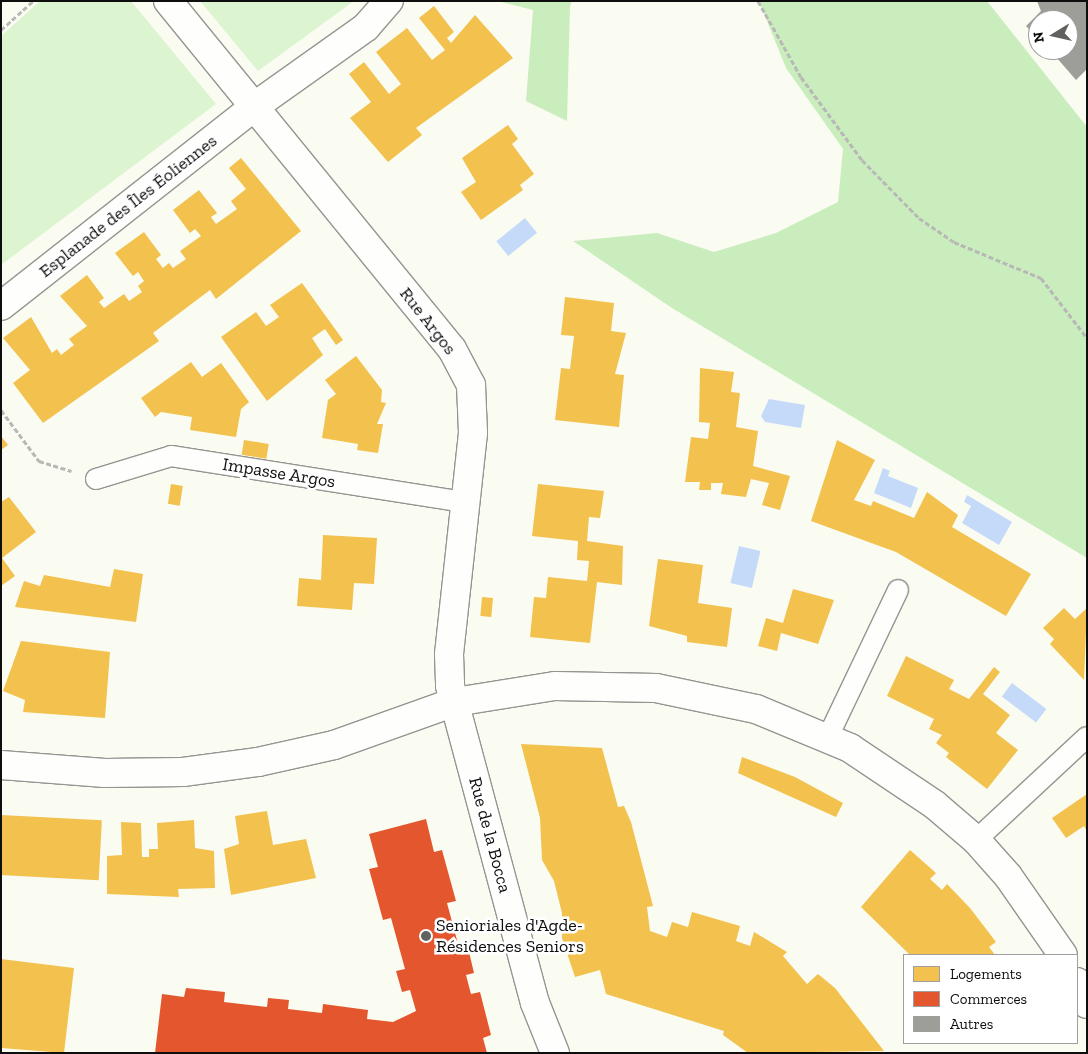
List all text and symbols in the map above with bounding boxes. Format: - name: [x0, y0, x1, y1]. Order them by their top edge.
- north arrow: [1028, 10, 1078, 60]
- text: N: [1029, 31, 1048, 44]
- street label: Esplanade des Îles Éoliennes: [35, 130, 221, 282]
- street label: Rue Argos: [395, 283, 461, 359]
- street label: Impasse Argos: [221, 453, 337, 493]
- street label: Rue de la Bocca: [464, 775, 516, 895]
- place label: Senioriales d'Agde- Résidences Seniors: [436, 915, 584, 958]
- marker: Senioriales d'Agde- Résidences Seniors: [420, 930, 432, 942]
- legend: [903, 954, 1078, 1044]
- text: Logements: [950, 965, 1022, 983]
- text: Commerces: [950, 990, 1027, 1008]
- text: Autres: [950, 1015, 993, 1033]

